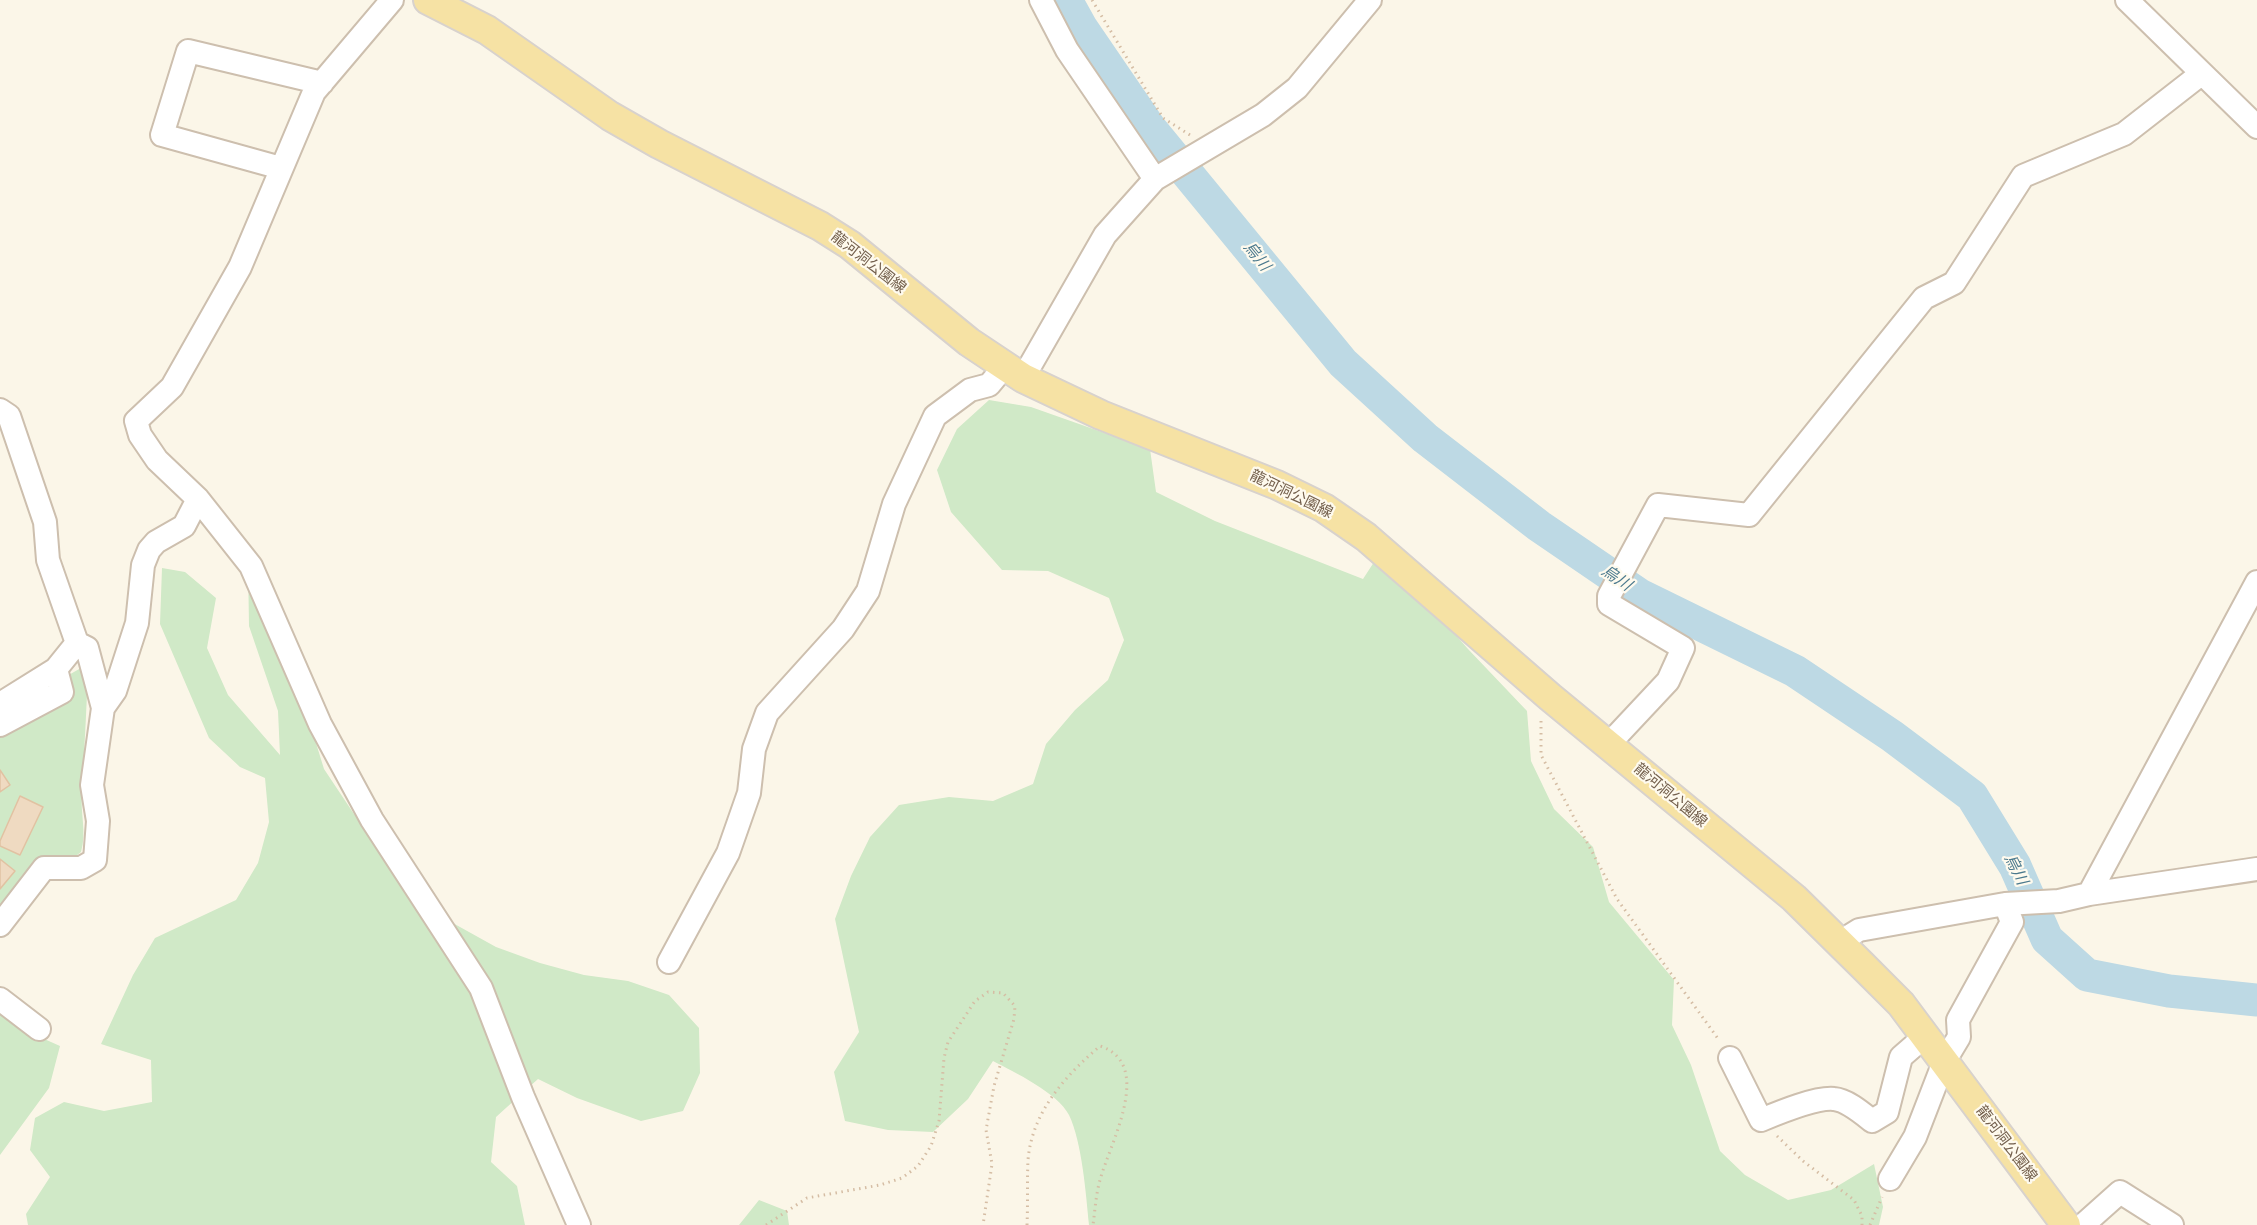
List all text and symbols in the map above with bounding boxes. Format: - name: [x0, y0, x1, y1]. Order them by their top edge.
- street label: 龍河洞公園線: [827, 228, 909, 298]
- water label: 烏川: [1238, 239, 1274, 275]
- street label: 龍河洞公園線: [1247, 467, 1335, 523]
- water label: 烏川: [1597, 562, 1635, 596]
- street label: 龍河洞公園線: [1630, 760, 1710, 832]
- water label: 烏川: [1999, 851, 2031, 889]
- street label: 龍河洞公園線: [1972, 1103, 2040, 1185]

